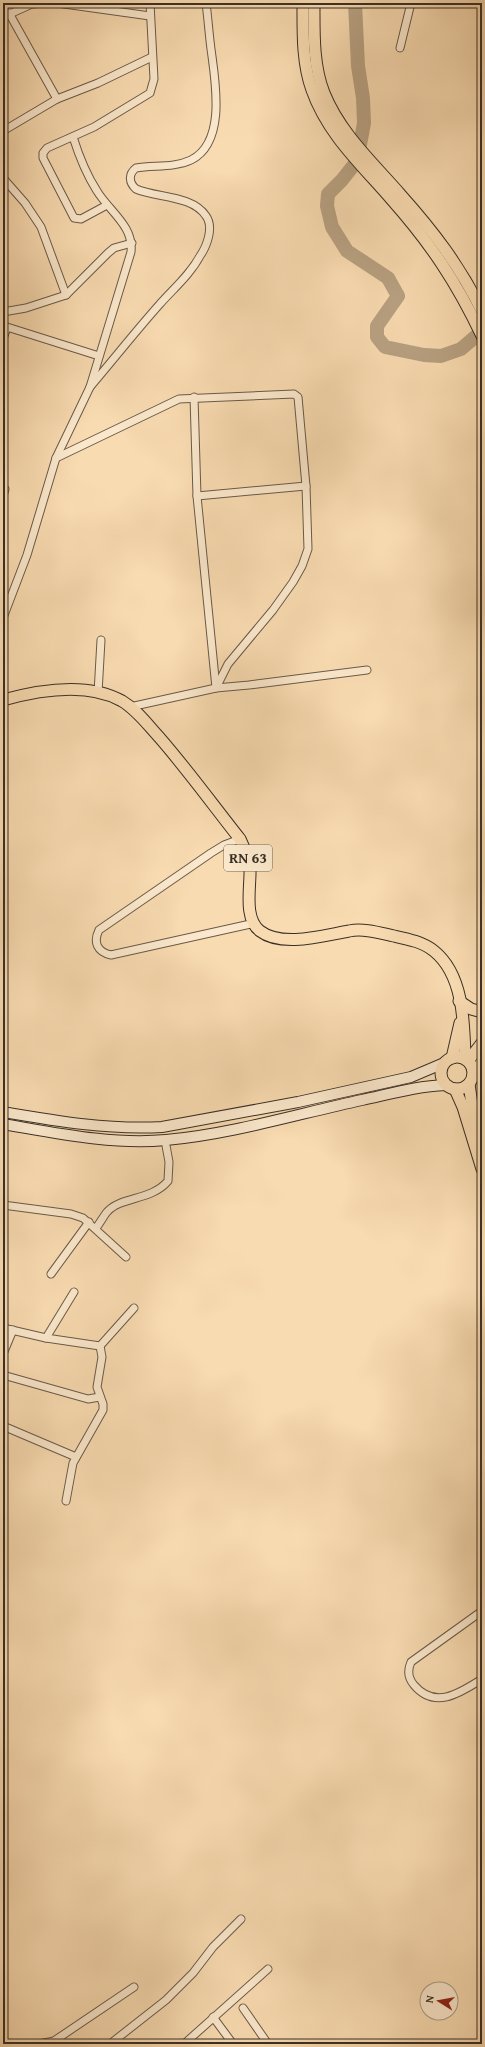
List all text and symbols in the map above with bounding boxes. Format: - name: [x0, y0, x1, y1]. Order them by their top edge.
- road number: RN 63: [224, 845, 272, 871]
- north arrow: [419, 1981, 459, 2021]
- text: N: [421, 1993, 438, 2004]

